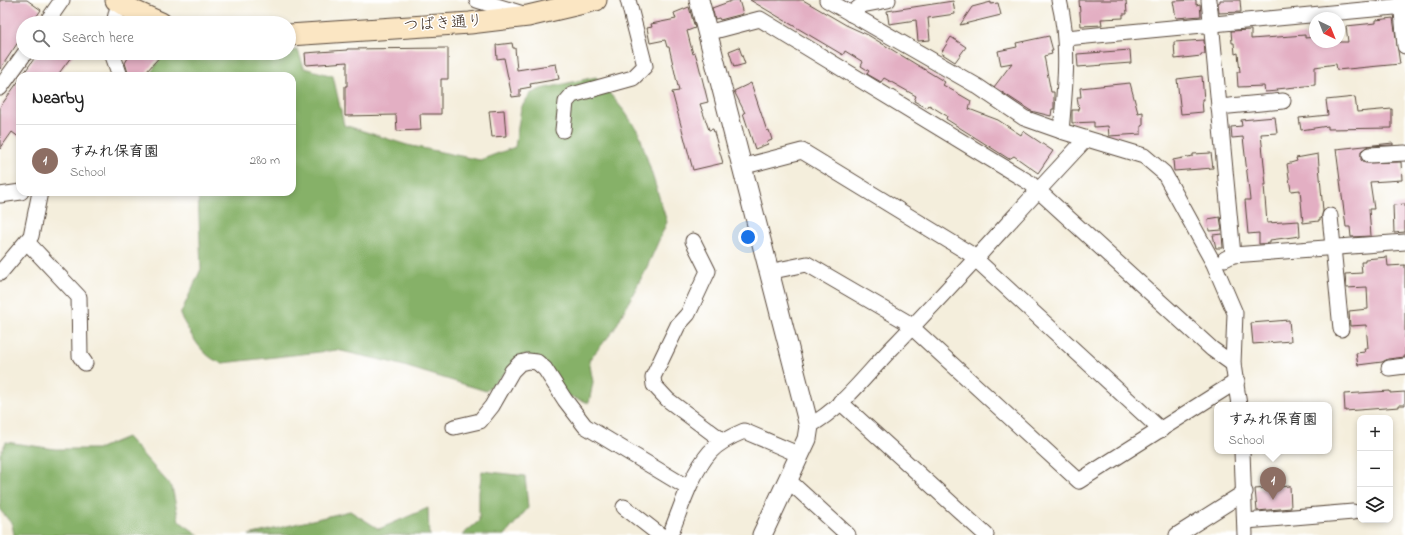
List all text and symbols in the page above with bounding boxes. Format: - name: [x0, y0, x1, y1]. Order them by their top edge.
- street label: つばき通り: [402, 9, 484, 39]
- north arrow: [1309, 12, 1345, 48]
- search box: [16, 16, 296, 60]
- icon: search: [30, 27, 52, 49]
- text: Search here: [62, 27, 134, 49]
- text: Nearby: [32, 86, 84, 111]
- text: すみれ保育園: [70, 141, 159, 163]
- text: 1: [43, 151, 47, 170]
- text: 280 m: [250, 151, 280, 170]
- text: School: [70, 163, 106, 182]
- your location: [738, 227, 758, 247]
- popup: [1214, 402, 1332, 454]
- text: すみれ保育園: [1229, 409, 1317, 431]
- map controls: [1357, 415, 1393, 523]
- button: +: [1357, 415, 1393, 451]
- text: School: [1229, 431, 1264, 450]
- button: −: [1357, 451, 1393, 487]
- pin: 1: [1260, 467, 1286, 500]
- button: layers: [1357, 487, 1393, 523]

